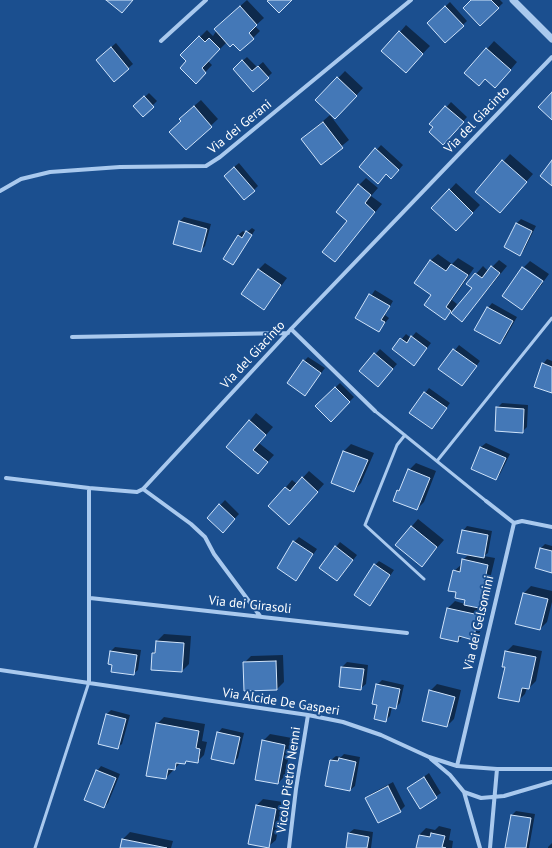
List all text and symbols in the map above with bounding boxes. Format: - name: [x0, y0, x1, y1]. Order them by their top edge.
- street label: Via del Giacinto: [441, 83, 513, 157]
- street label: Via dei Gerani: [205, 97, 275, 157]
- street label: Via del Giacinto: [218, 318, 288, 392]
- street label: Via dei Gelsomini: [461, 574, 497, 672]
- street label: Via dei Girasoli: [208, 593, 292, 617]
- street label: Via Alcide De Gasperi: [221, 685, 341, 719]
- street label: Vicolo Pietro Nenni: [274, 726, 304, 834]

